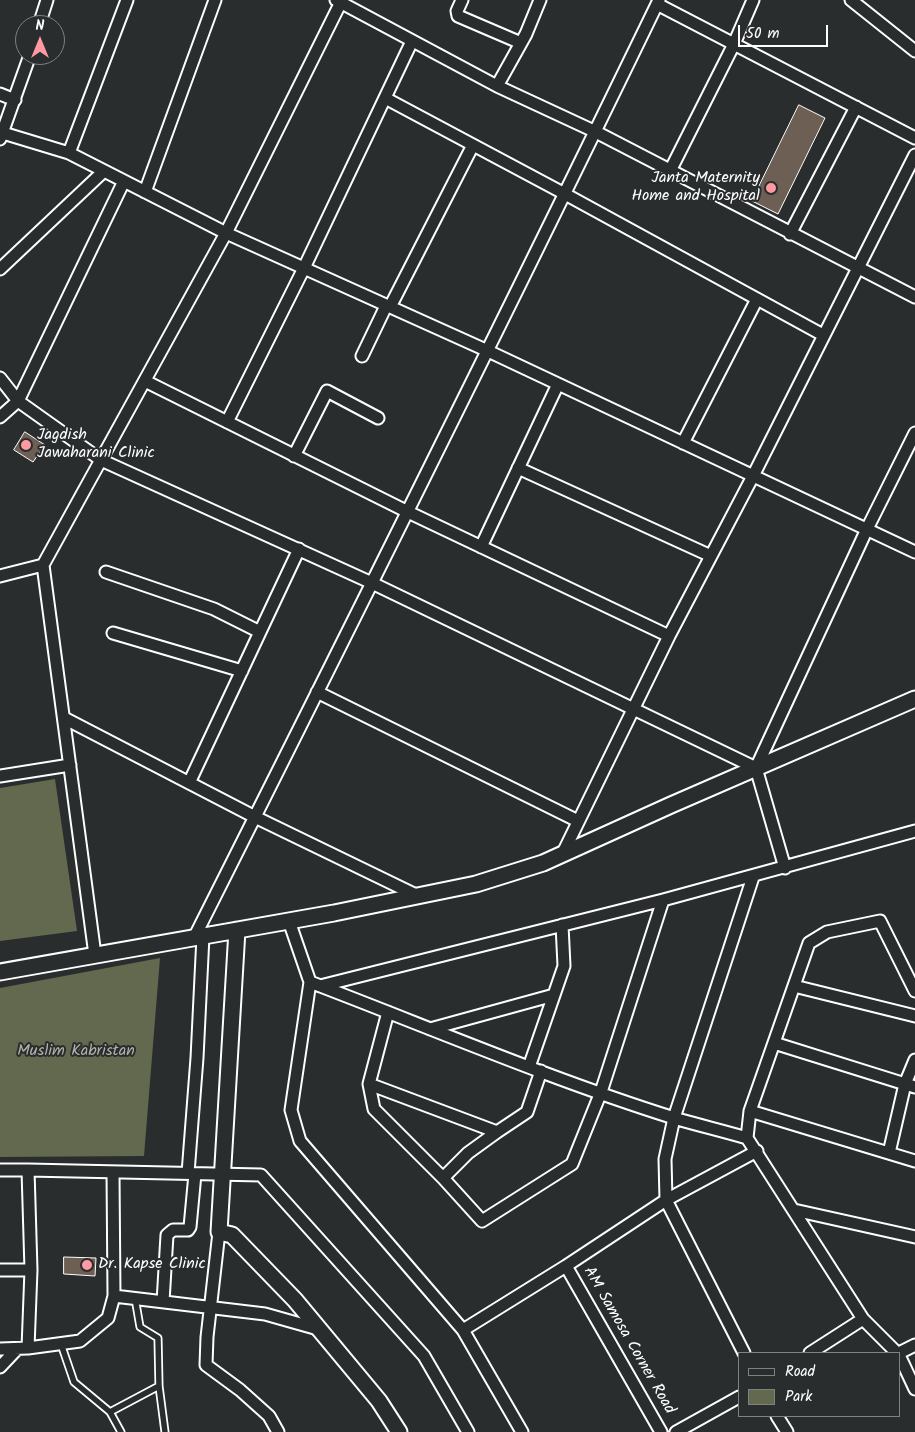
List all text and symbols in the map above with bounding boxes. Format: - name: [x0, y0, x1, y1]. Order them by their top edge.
- north arrow: [15, 15, 65, 65]
- text: N: [36, 15, 44, 37]
- scale bar: [740, 15, 830, 47]
- text: 50 m: [746, 22, 780, 46]
- place label: Janta Maternity Home and Hospital: [631, 169, 760, 207]
- marker: Janta Maternity Home and Hospital: [764, 181, 778, 195]
- place label: Jagdish Jawaharani Clinic: [37, 426, 155, 464]
- marker: Jagdish Jawaharani Clinic: [19, 438, 33, 452]
- park label: Muslim Kabristan: [17, 1042, 135, 1062]
- place label: Dr. Kapse Clinic: [98, 1255, 206, 1275]
- marker: Dr. Kapse Clinic: [80, 1258, 94, 1272]
- street label: AM Samosa Corner Road: [578, 1264, 678, 1418]
- legend: [738, 1352, 900, 1417]
- text: Road: [785, 1360, 815, 1384]
- text: Park: [785, 1385, 812, 1409]

